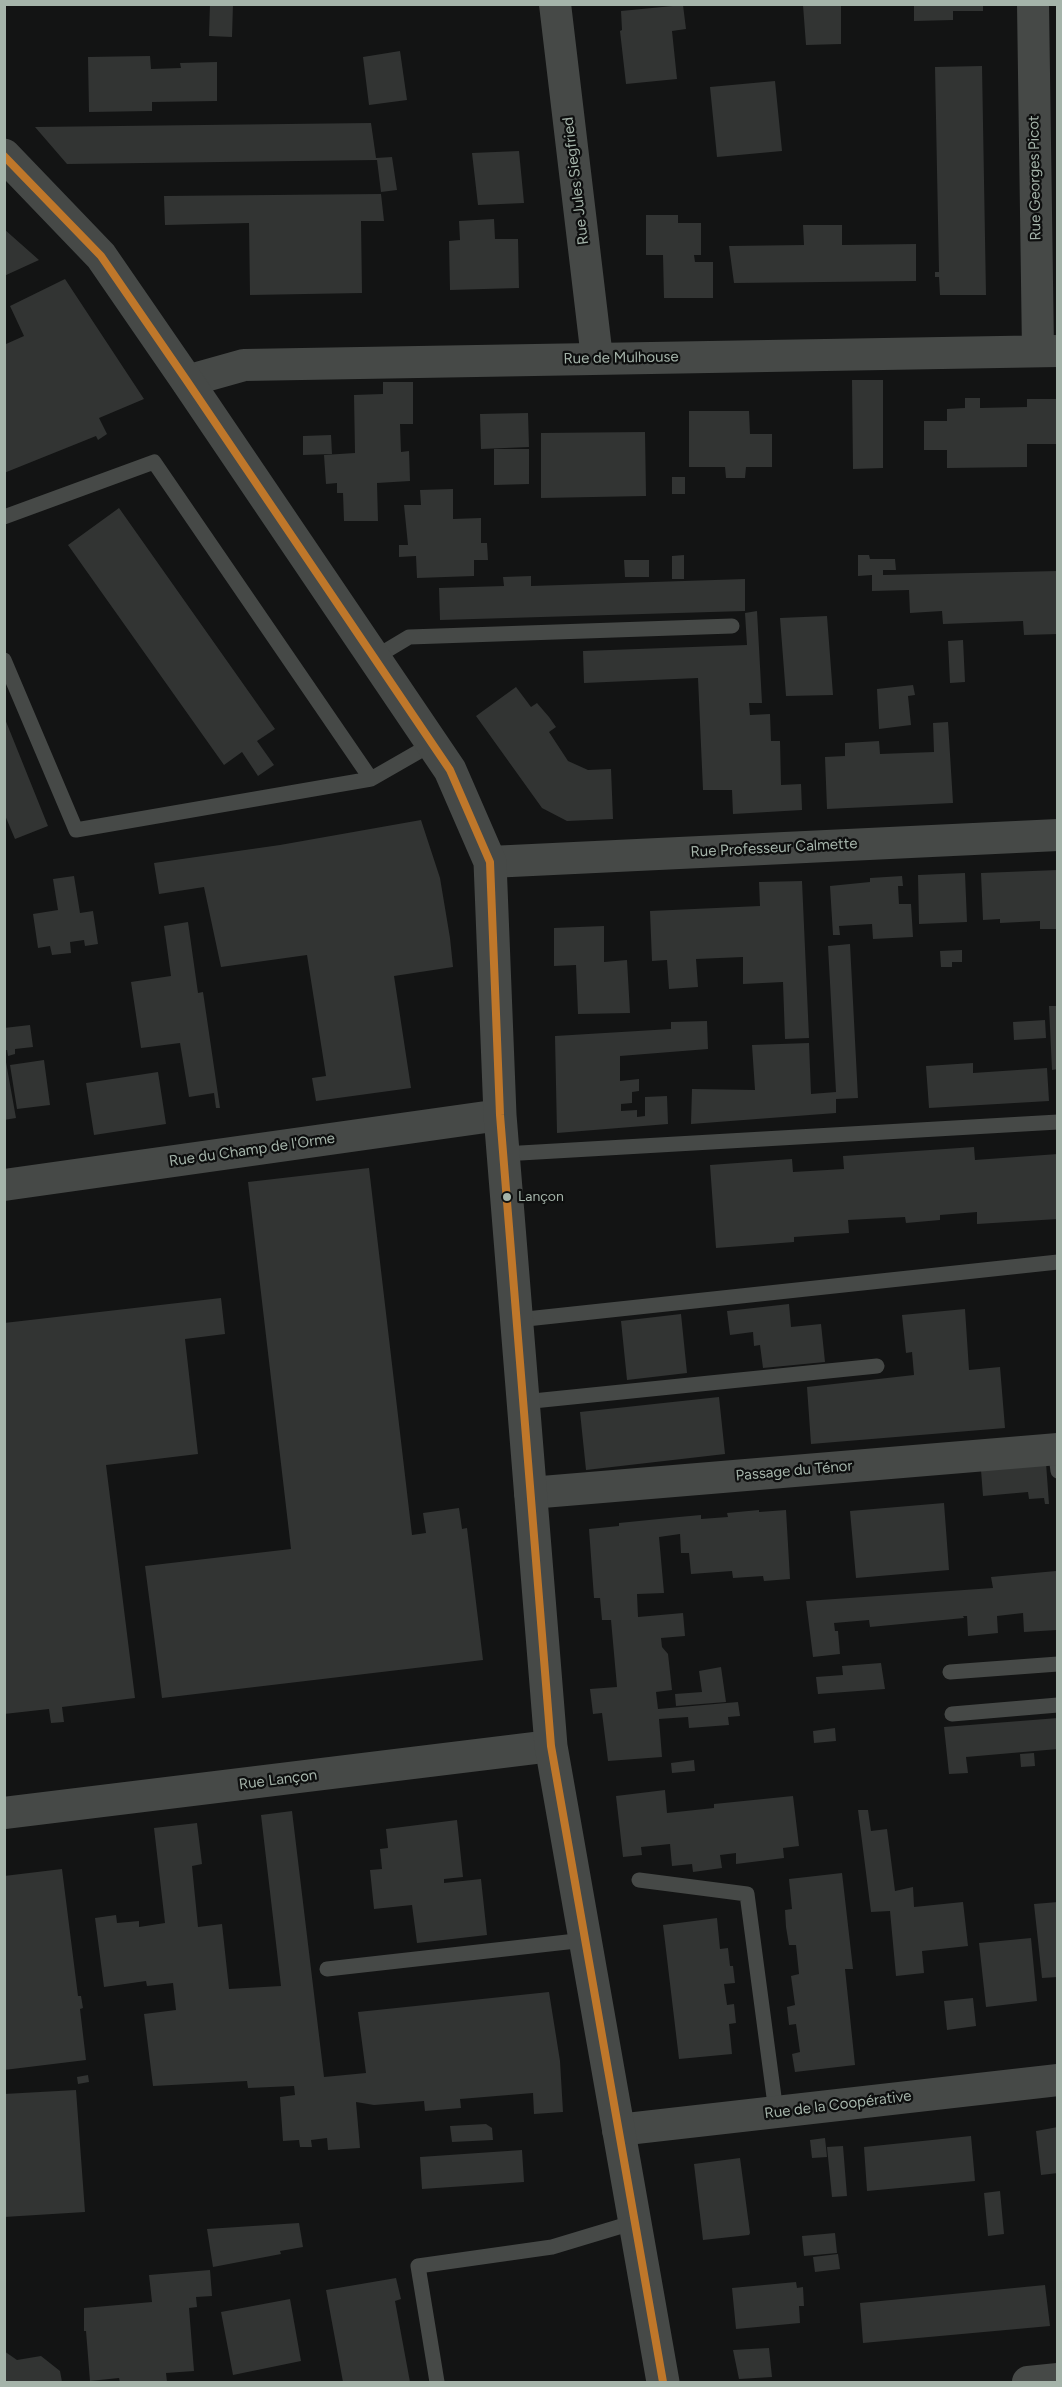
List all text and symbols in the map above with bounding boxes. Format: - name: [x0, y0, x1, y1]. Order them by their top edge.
- street label: Rue Georges Picot: [1025, 115, 1045, 241]
- street label: Rue Jules Siegfried: [559, 116, 593, 246]
- street label: Rue de Mulhouse: [563, 348, 679, 368]
- street label: Rue Professeur Calmette: [690, 835, 858, 861]
- street label: Rue du Champ de l'Orme: [168, 1129, 336, 1171]
- place label: Lançon: [518, 1189, 564, 1205]
- marker: Lançon: [501, 1191, 513, 1203]
- street label: Passage du Ténor: [735, 1457, 853, 1485]
- street label: Rue Lançon: [238, 1766, 318, 1794]
- street label: Rue de la Coopérative: [763, 2087, 913, 2123]

